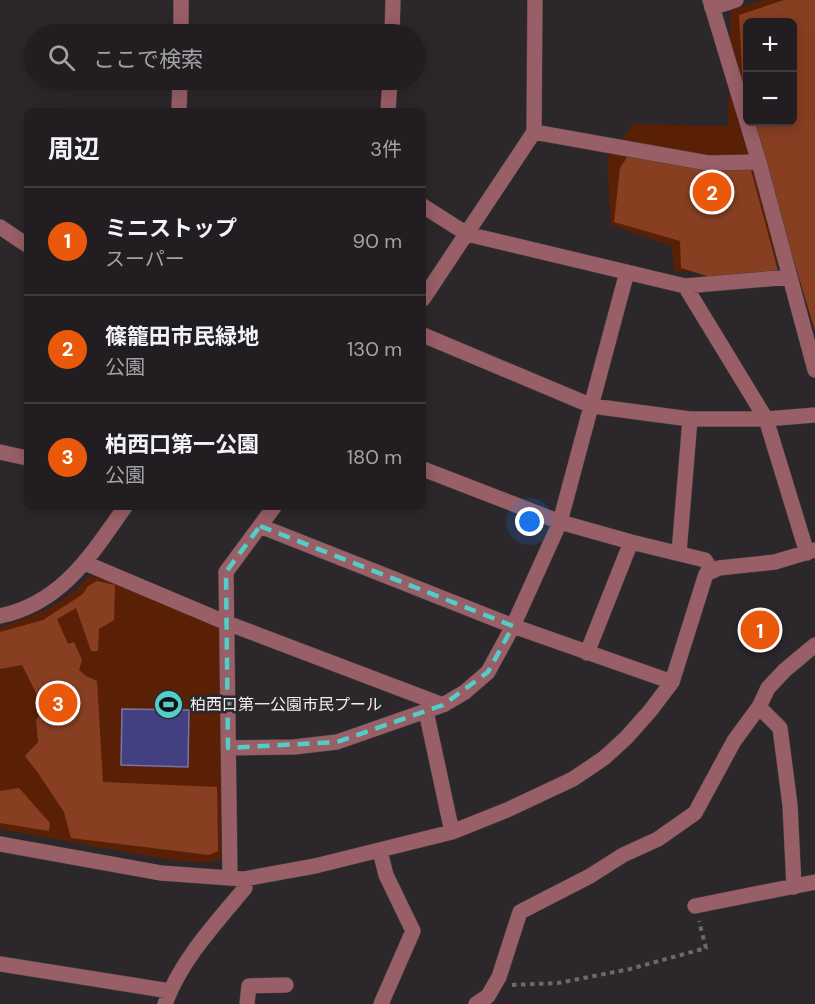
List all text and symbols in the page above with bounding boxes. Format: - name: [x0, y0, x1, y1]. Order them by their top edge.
- map controls: [743, 18, 797, 126]
- button: +: [743, 18, 797, 72]
- search box: [24, 24, 426, 90]
- icon: search: [45, 41, 78, 74]
- text: ここで検索: [93, 45, 203, 74]
- button: −: [743, 72, 797, 126]
- text: 周辺: [48, 132, 100, 166]
- text: 3件: [370, 136, 402, 162]
- pin: 2: [692, 170, 732, 214]
- text: ミニストップ: [105, 214, 237, 243]
- text: 1: [64, 228, 71, 254]
- text: 90 m: [353, 228, 402, 254]
- text: スーパー: [105, 246, 185, 272]
- text: 篠籠田市民緑地: [105, 322, 259, 351]
- text: 2: [62, 336, 73, 362]
- text: 130 m: [347, 336, 402, 362]
- text: 公園: [105, 354, 145, 380]
- text: 柏西口第一公園: [105, 430, 259, 459]
- text: 3: [61, 444, 74, 470]
- text: 180 m: [347, 444, 402, 470]
- text: 公園: [105, 462, 145, 488]
- your location: [515, 507, 544, 536]
- pin: 1: [740, 608, 780, 652]
- pin: 3: [38, 680, 78, 726]
- sports icon: 柏西口第一公園市民プール: [153, 688, 185, 720]
- place label: 柏西口第一公園市民プール: [190, 694, 382, 715]

